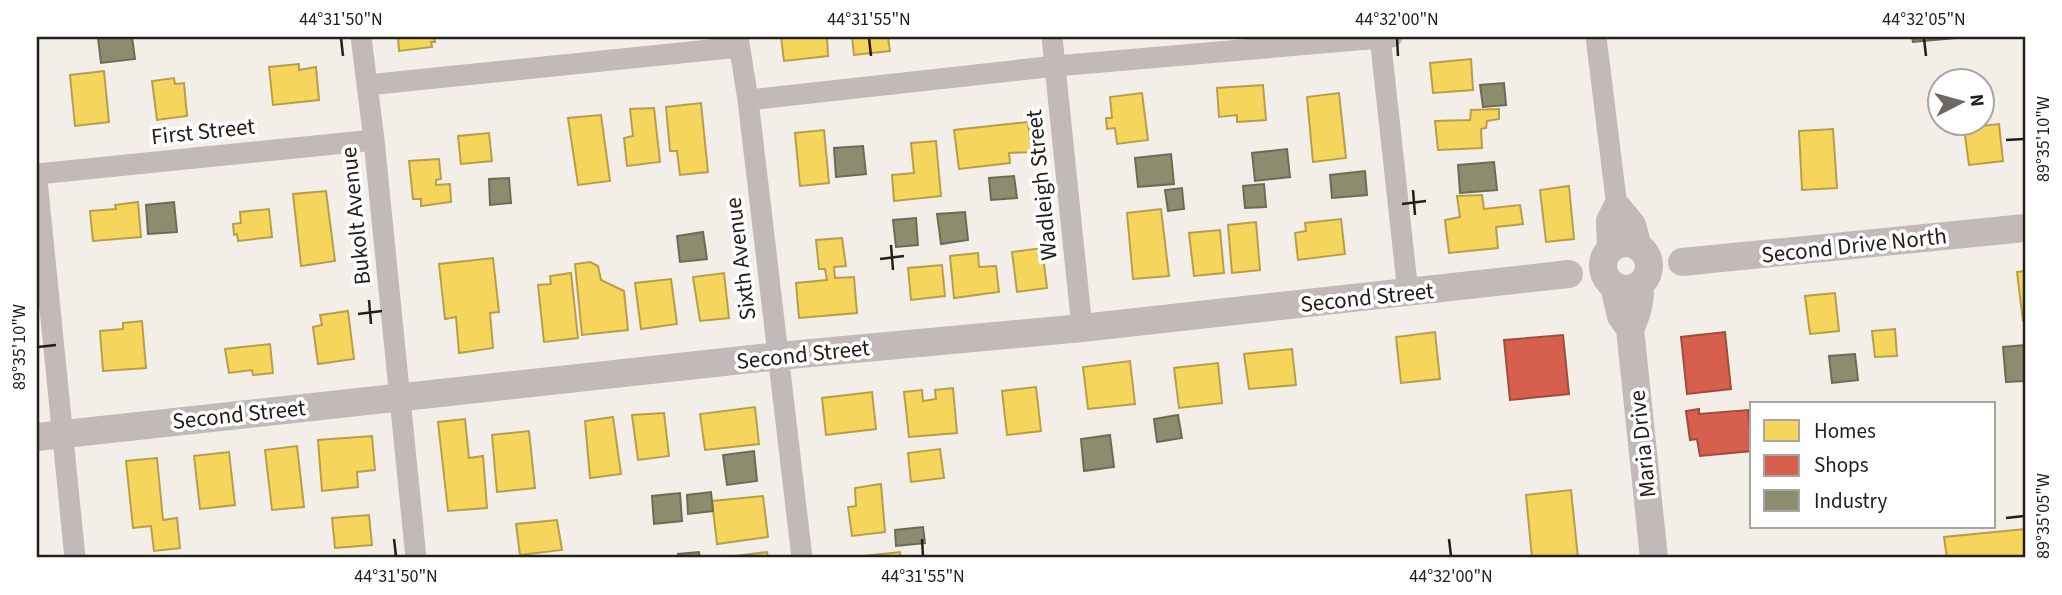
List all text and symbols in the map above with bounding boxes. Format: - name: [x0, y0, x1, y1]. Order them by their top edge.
- text: 44°31'50"N: [299, 7, 383, 32]
- text: 44°31'55"N: [827, 7, 911, 32]
- text: 44°32'00"N: [1355, 7, 1439, 32]
- text: 44°32'05"N: [1882, 7, 1966, 32]
- north arrow: [1926, 66, 1996, 136]
- text: N: [1962, 93, 1991, 108]
- text: 89°35'10"W: [2031, 96, 2056, 182]
- street label: Wadleigh Street: [1017, 108, 1066, 262]
- street label: First Street: [150, 110, 257, 153]
- street label: Bukolt Avenue: [332, 145, 379, 287]
- street label: Sixth Avenue: [717, 196, 764, 322]
- street label: Second Drive North: [1760, 219, 1948, 272]
- street label: Second Street: [1299, 274, 1435, 321]
- text: 89°35'10"W: [7, 304, 32, 390]
- street label: Second Street: [735, 331, 871, 378]
- street label: Maria Drive: [1620, 389, 1665, 499]
- street label: Second Street: [171, 391, 307, 438]
- legend: [1750, 402, 1996, 528]
- text: Homes: [1814, 416, 1876, 446]
- text: Shops: [1814, 450, 1869, 480]
- text: 89°35'05"W: [2031, 473, 2056, 559]
- text: Industry: [1814, 486, 1887, 516]
- text: 44°31'50"N: [354, 564, 438, 589]
- text: 44°31'55"N: [881, 564, 965, 589]
- text: 44°32'00"N: [1409, 564, 1493, 589]

